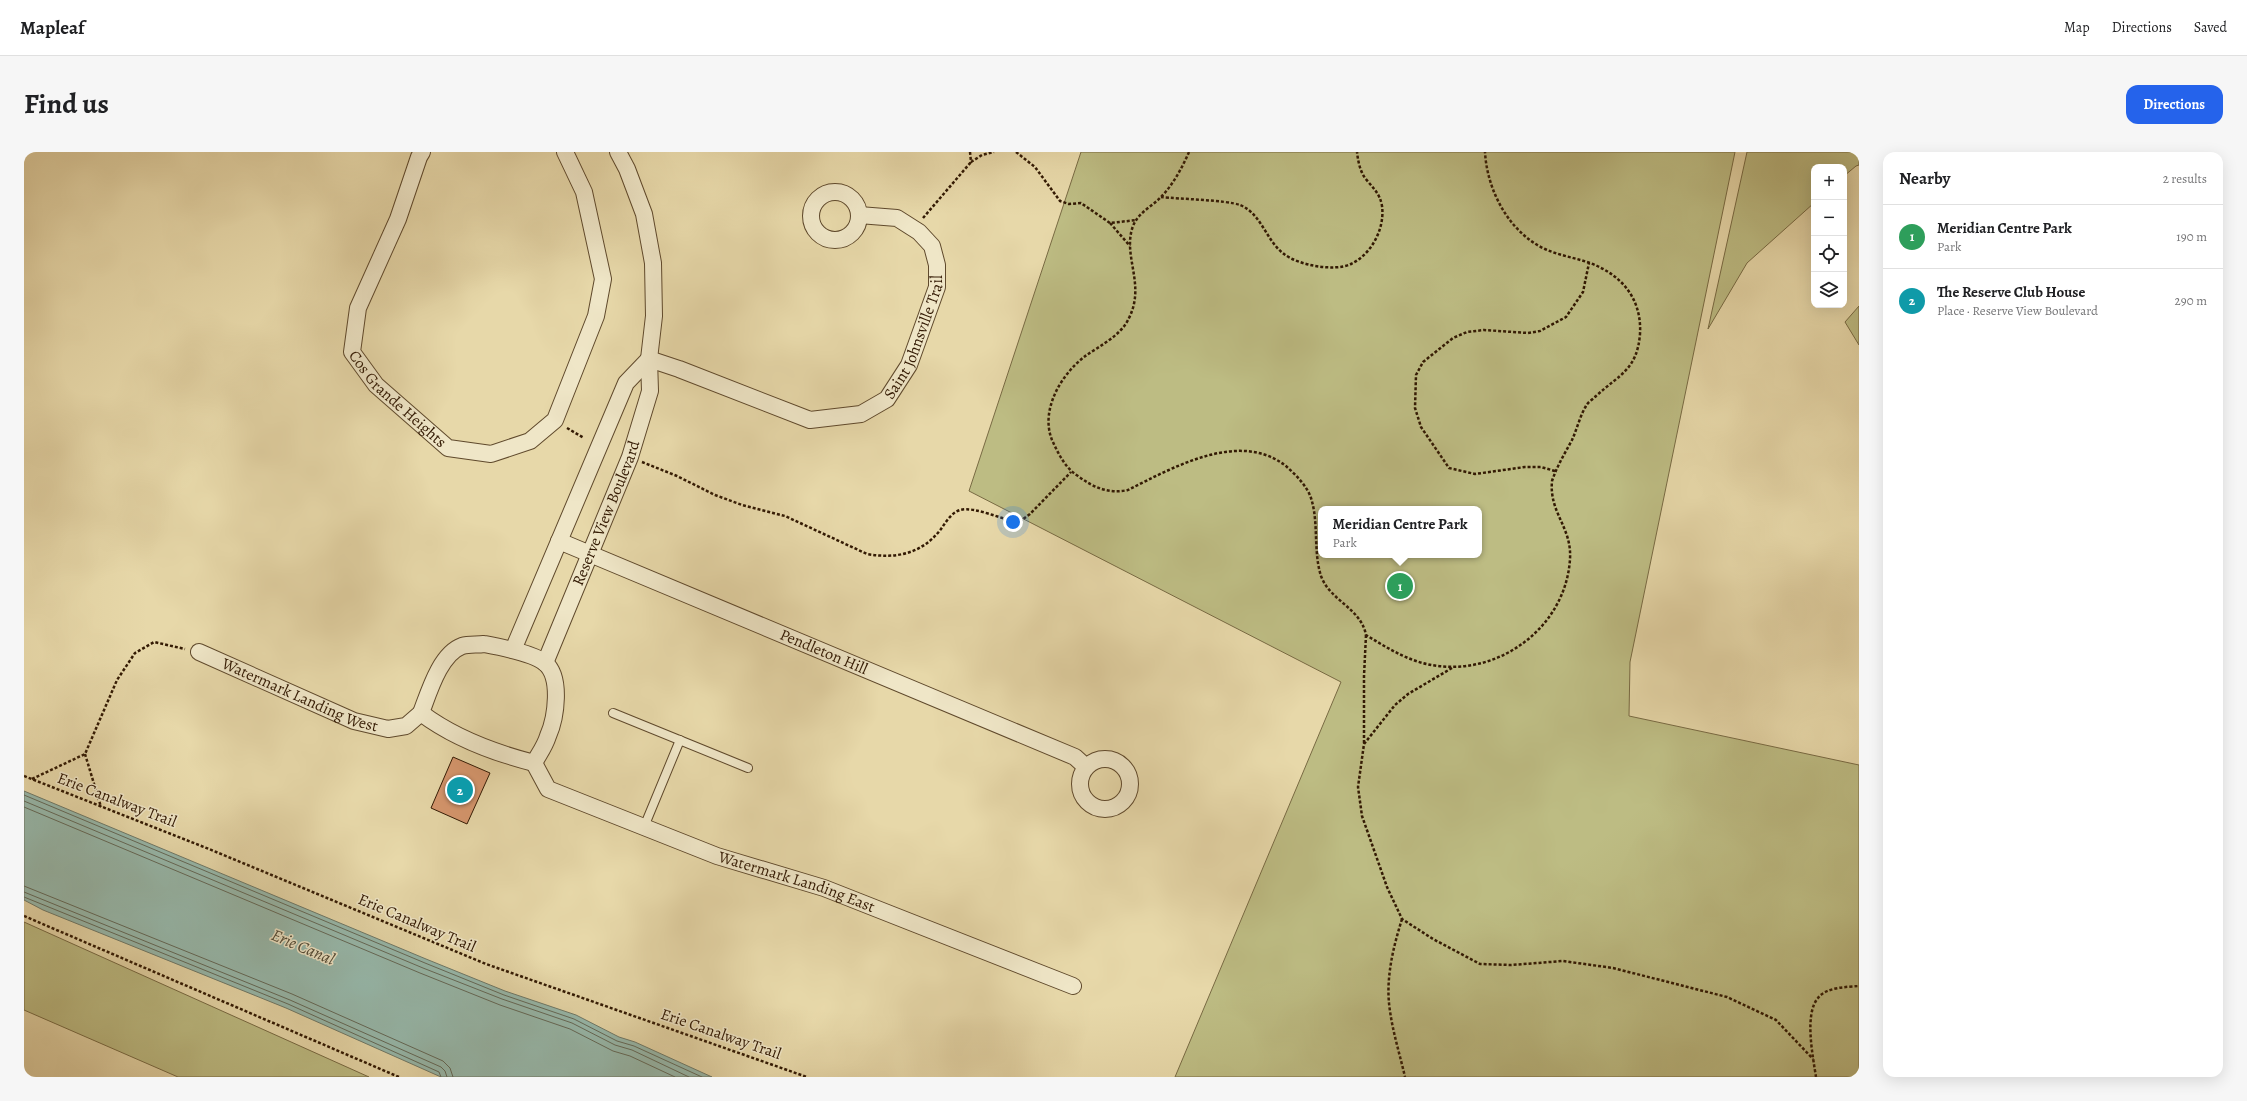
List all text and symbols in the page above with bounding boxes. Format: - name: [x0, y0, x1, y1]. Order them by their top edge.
- text: Mapleaf: [20, 15, 85, 41]
- text: Map: [2064, 18, 2090, 37]
- text: Directions: [2112, 18, 2172, 37]
- text: Saved: [2194, 18, 2227, 37]
- text: Find us: [24, 85, 109, 123]
- button: Directions: [2126, 85, 2223, 124]
- map controls: [1811, 164, 1847, 308]
- button: +: [1811, 164, 1847, 200]
- text: Nearby: [1899, 167, 1950, 190]
- text: 2 results: [2163, 170, 2207, 187]
- button: −: [1811, 200, 1847, 236]
- text: Meridian Centre Park: [1937, 218, 2072, 238]
- text: 1: [1910, 228, 1914, 245]
- text: 190 m: [2176, 228, 2207, 245]
- button: locate: [1811, 236, 1847, 272]
- text: Park: [1937, 238, 1961, 255]
- button: layers: [1811, 272, 1847, 308]
- street label: Saint Johnsville Trail: [879, 275, 949, 404]
- text: The Reserve Club House: [1937, 282, 2085, 302]
- text: 2: [1909, 292, 1915, 309]
- text: 290 m: [2175, 292, 2207, 309]
- text: Place · Reserve View Boulevard: [1937, 302, 2098, 319]
- street label: Cos Grande Heights: [343, 346, 451, 453]
- street label: Reserve View Boulevard: [567, 438, 645, 589]
- popup: [1318, 506, 1482, 558]
- your location: [1003, 512, 1023, 532]
- text: Meridian Centre Park: [1333, 514, 1467, 534]
- text: Park: [1333, 534, 1357, 551]
- pin: 1: [1387, 571, 1413, 601]
- street label: Pendleton Hill: [777, 624, 871, 680]
- street label: Watermark Landing West: [217, 652, 380, 737]
- street label: Erie Canalway Trail: [54, 767, 180, 833]
- pin: 2: [447, 775, 473, 805]
- street label: Watermark Landing East: [715, 846, 878, 918]
- street label: Erie Canalway Trail: [355, 888, 479, 958]
- water label: Erie Canal: [268, 923, 339, 971]
- street label: Erie Canalway Trail: [658, 1003, 784, 1065]

